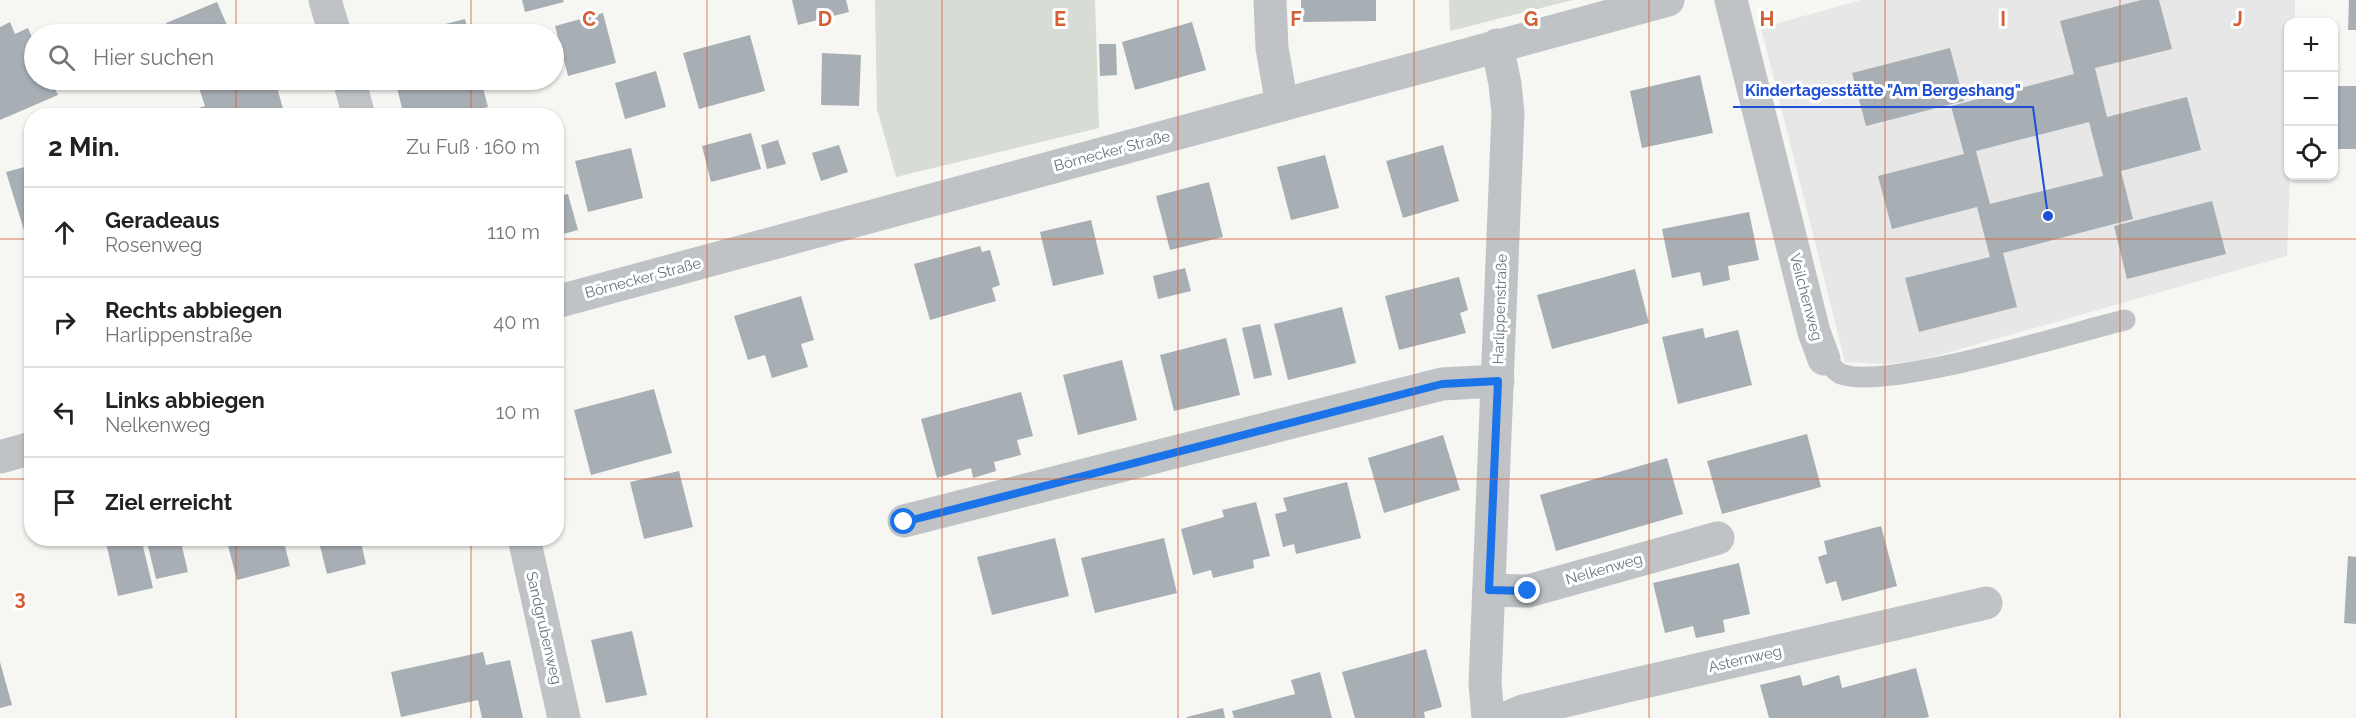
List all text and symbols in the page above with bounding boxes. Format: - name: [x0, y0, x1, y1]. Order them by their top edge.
- text: C: [582, 7, 596, 31]
- text: D: [818, 7, 832, 31]
- text: E: [1054, 7, 1066, 31]
- text: F: [1290, 7, 1302, 31]
- text: G: [1524, 7, 1538, 31]
- text: H: [1760, 7, 1774, 31]
- text: I: [2000, 7, 2006, 31]
- text: J: [2233, 7, 2243, 31]
- map controls: [2284, 18, 2338, 180]
- button: +: [2284, 18, 2338, 72]
- search box: [24, 24, 564, 90]
- icon: search: [45, 41, 78, 74]
- text: Hier suchen: [93, 44, 214, 70]
- button: −: [2284, 72, 2338, 126]
- callout: Kindertagesstätte "Am Bergeshang": [1733, 73, 2033, 107]
- text: Kindertagesstätte "Am Bergeshang": [1745, 81, 2021, 100]
- button: locate: [2284, 126, 2338, 180]
- street label: Börnecker Straße: [1052, 127, 1172, 175]
- text: 2 Min.: [48, 132, 120, 162]
- text: Zu Fuß · 160 m: [406, 135, 540, 159]
- text: Geradeaus: [105, 207, 220, 233]
- icon: ahead: [48, 216, 81, 249]
- text: 110 m: [487, 220, 540, 244]
- text: Rosenweg: [105, 233, 202, 257]
- street label: Veilchenweg: [1786, 251, 1826, 343]
- street label: Harlippenstraße: [1489, 253, 1511, 365]
- street label: Börnecker Straße: [583, 254, 703, 302]
- text: Rechts abbiegen: [105, 297, 282, 323]
- icon: right: [48, 306, 81, 339]
- text: 40 m: [493, 310, 540, 334]
- text: Harlippenstraße: [105, 323, 252, 347]
- text: Links abbiegen: [105, 387, 265, 413]
- icon: left: [48, 396, 81, 429]
- text: 10 m: [496, 400, 540, 424]
- text: Nelkenweg: [105, 413, 211, 437]
- icon: arrive: [48, 486, 81, 519]
- text: Ziel erreicht: [105, 489, 232, 515]
- route start: [890, 508, 916, 534]
- street label: Nelkenweg: [1563, 549, 1645, 589]
- street label: Sandgrubenweg: [522, 570, 566, 686]
- route end: [1514, 577, 1540, 603]
- text: 3: [14, 586, 26, 610]
- street label: Asternweg: [1707, 642, 1783, 676]

